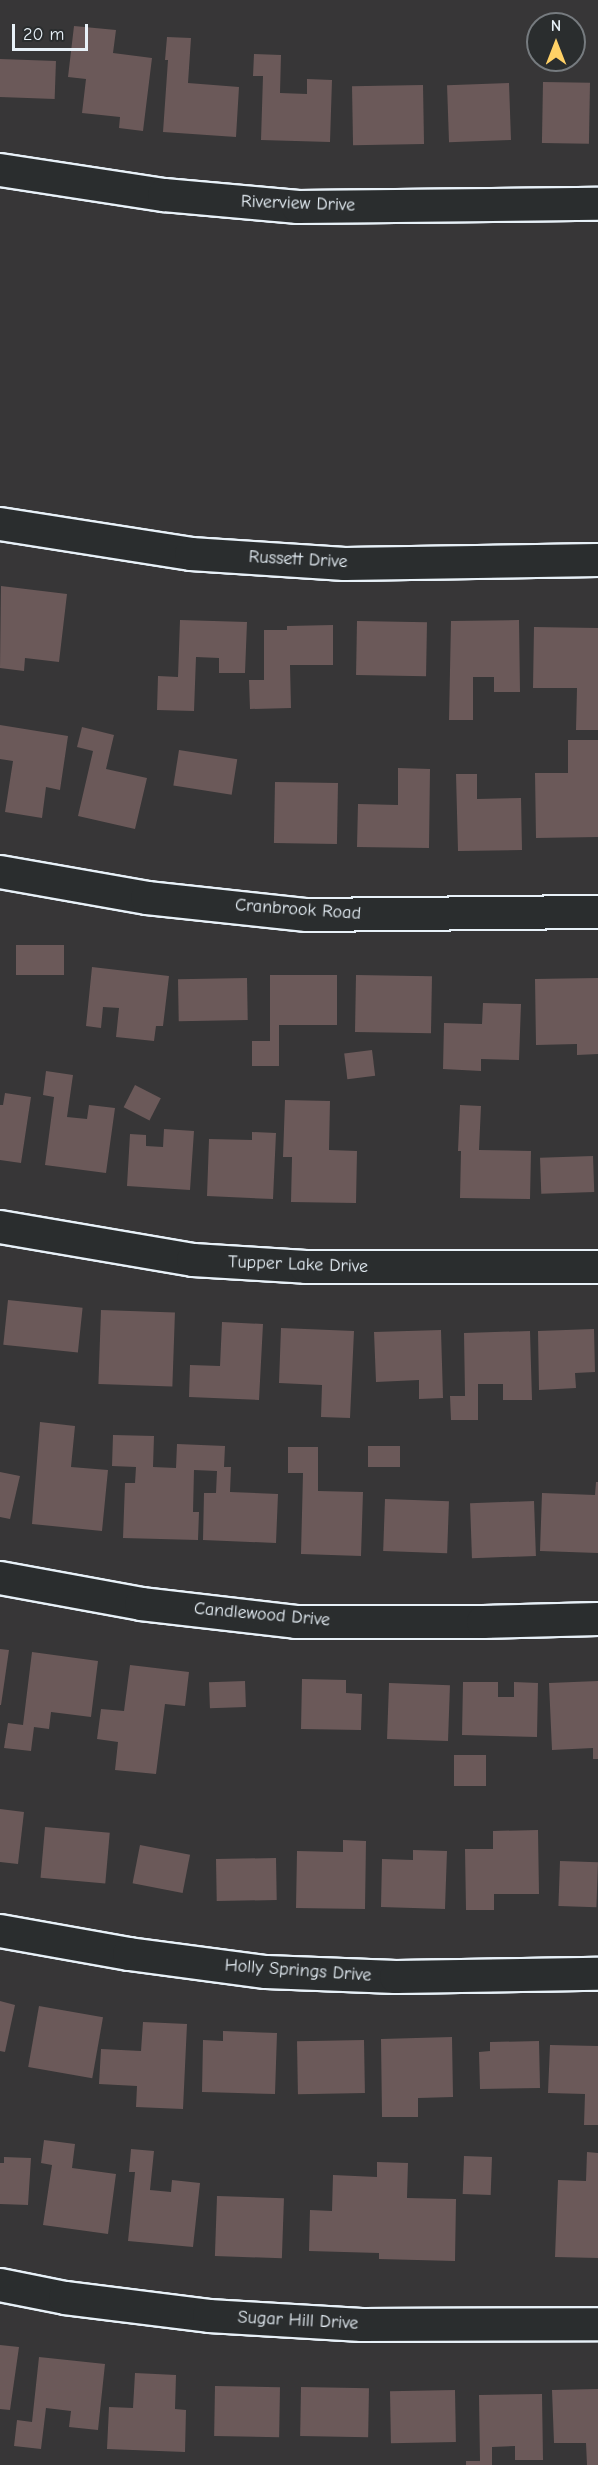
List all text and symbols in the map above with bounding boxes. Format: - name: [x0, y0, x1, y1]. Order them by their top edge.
- scale bar: [15, 12, 92, 50]
- north arrow: [526, 12, 586, 72]
- text: N: [551, 17, 561, 35]
- text: 20 m: [23, 24, 64, 45]
- street label: Riverview Drive: [241, 191, 355, 217]
- street label: Russett Drive: [248, 547, 348, 573]
- street label: Cranbrook Road: [234, 895, 362, 925]
- street label: Tupper Lake Drive: [228, 1252, 368, 1278]
- street label: Candlewood Drive: [193, 1598, 331, 1632]
- street label: Holly Springs Drive: [224, 1955, 372, 1987]
- street label: Sugar Hill Drive: [237, 2307, 359, 2335]

